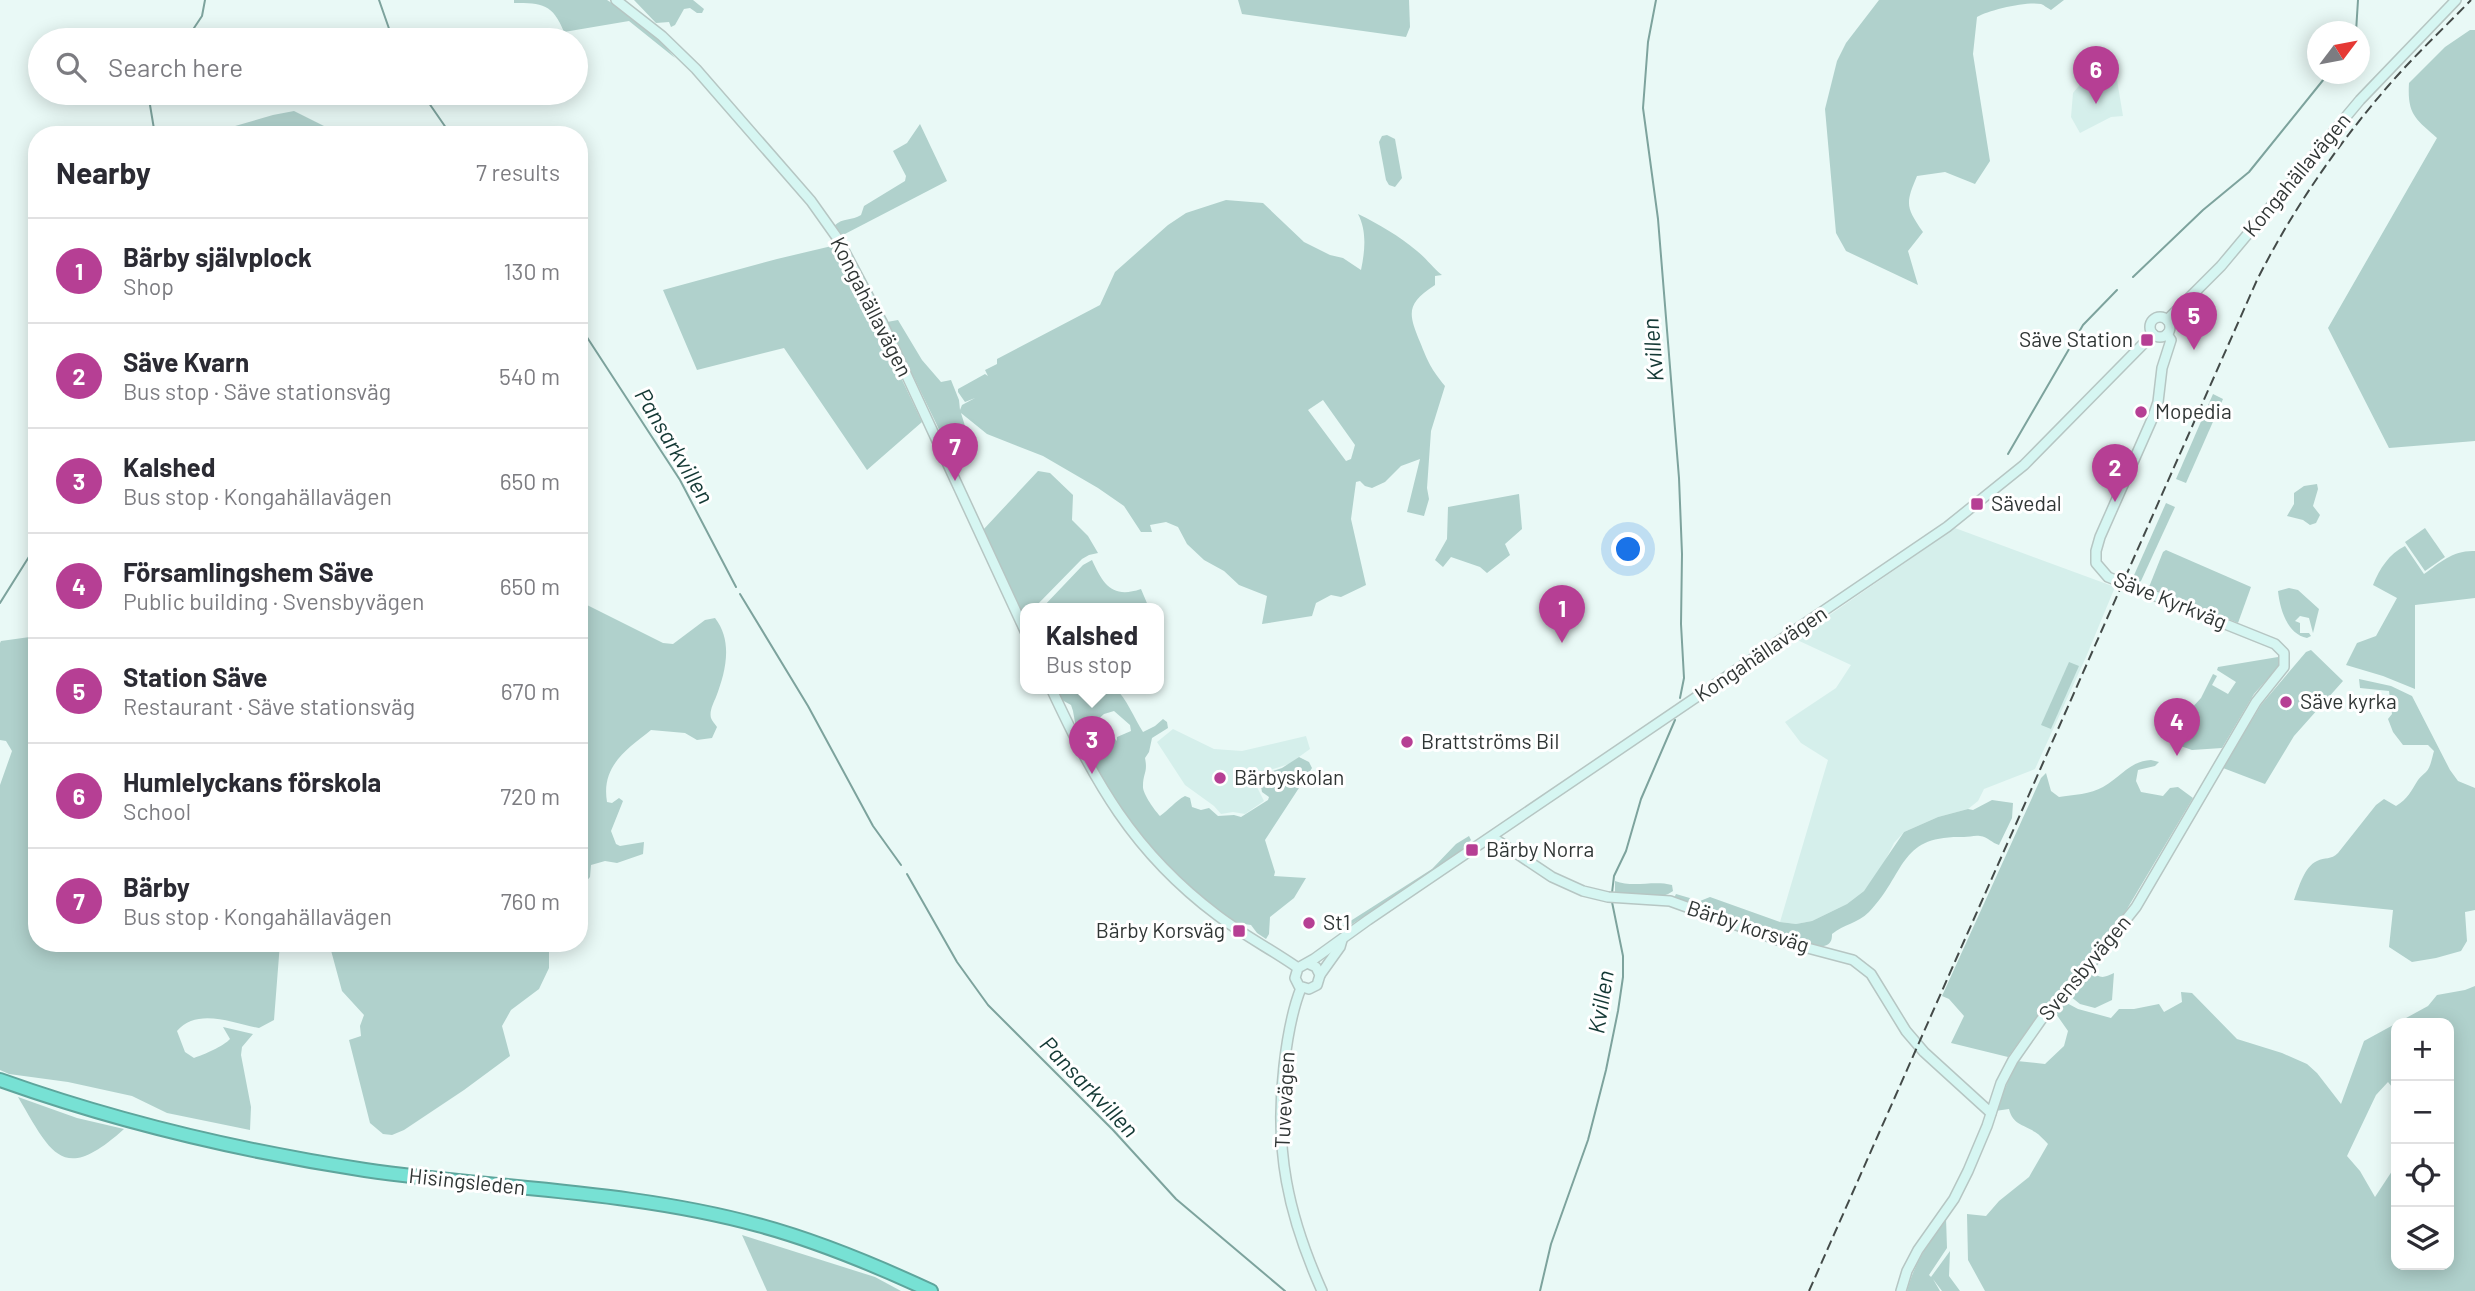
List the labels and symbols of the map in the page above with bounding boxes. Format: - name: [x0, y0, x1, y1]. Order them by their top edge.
- north arrow: [2307, 21, 2370, 84]
- pin: 6: [2073, 46, 2119, 104]
- street label: Kongahällavägen: [2237, 107, 2355, 241]
- street label: Kongahällavägen: [826, 232, 918, 380]
- pin: 5: [2171, 292, 2217, 350]
- water label: Kvillen: [1635, 317, 1669, 383]
- place label: Säve Station: [2019, 326, 2133, 351]
- marker: Säve Station: [2139, 332, 2155, 348]
- water label: Pansarkvillen: [629, 383, 720, 508]
- place label: Mopedia: [2155, 398, 2232, 423]
- marker: Mopedia: [2133, 404, 2149, 420]
- pin: 7: [932, 423, 978, 481]
- pin: 2: [2092, 444, 2138, 502]
- place label: Sävedal: [1991, 490, 2062, 515]
- marker: Sävedal: [1969, 496, 1985, 512]
- your location: [1611, 532, 1645, 566]
- street label: Säve Kyrkväg: [2110, 566, 2231, 634]
- pin: 1: [1539, 585, 1585, 643]
- street label: Kongahällavägen: [1689, 599, 1831, 706]
- place label: Säve kyrka: [2300, 688, 2397, 713]
- marker: Säve kyrka: [2278, 694, 2294, 710]
- pin: 4: [2154, 698, 2200, 756]
- pin: 3: [1069, 716, 1115, 774]
- place label: Brattströms Bil: [1421, 728, 1559, 753]
- marker: Brattströms Bil: [1399, 734, 1415, 750]
- place label: Bärbyskolan: [1234, 764, 1344, 789]
- marker: Bärbyskolan: [1212, 770, 1228, 786]
- place label: Bärby Norra: [1486, 836, 1594, 861]
- marker: Bärby Norra: [1464, 842, 1480, 858]
- street label: Bärby korsväg: [1684, 894, 1813, 957]
- place label: St1: [1323, 909, 1350, 934]
- street label: Svensbyvägen: [2033, 909, 2135, 1025]
- marker: St1: [1301, 915, 1317, 931]
- place label: Bärby Korsväg: [1096, 917, 1225, 942]
- marker: Bärby Korsväg: [1231, 923, 1247, 939]
- water label: Kvillen: [1581, 968, 1619, 1035]
- water label: Pansarkvillen: [1035, 1030, 1145, 1143]
- street label: Tuvevägen: [1268, 1051, 1299, 1149]
- street label: Hisingsleden: [408, 1162, 527, 1199]

